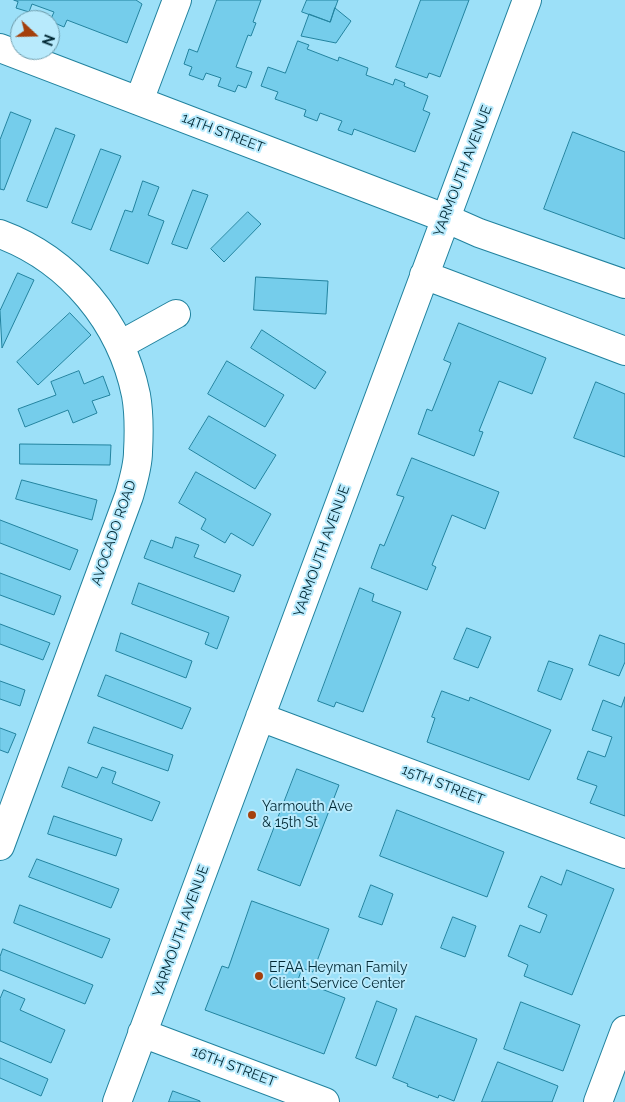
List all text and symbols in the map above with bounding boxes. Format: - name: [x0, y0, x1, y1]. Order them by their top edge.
- north arrow: [10, 10, 60, 60]
- text: N: [39, 32, 57, 48]
- street label: YARMOUTH AVENUE: [430, 103, 496, 239]
- street label: 14TH STREET: [179, 110, 267, 156]
- street label: AVOCADO ROAD: [88, 478, 140, 588]
- street label: YARMOUTH AVENUE: [290, 483, 354, 619]
- street label: 15TH STREET: [399, 761, 487, 809]
- place label: Yarmouth Ave & 15th St: [262, 799, 353, 832]
- marker: Yarmouth Ave & 15th St: [246, 809, 258, 821]
- street label: YARMOUTH AVENUE: [149, 863, 213, 999]
- place label: EFAA Heyman Family Client Service Center: [269, 960, 407, 992]
- marker: EFAA Heyman Family Client Service Center: [253, 970, 265, 982]
- street label: 16TH STREET: [190, 1043, 278, 1091]

